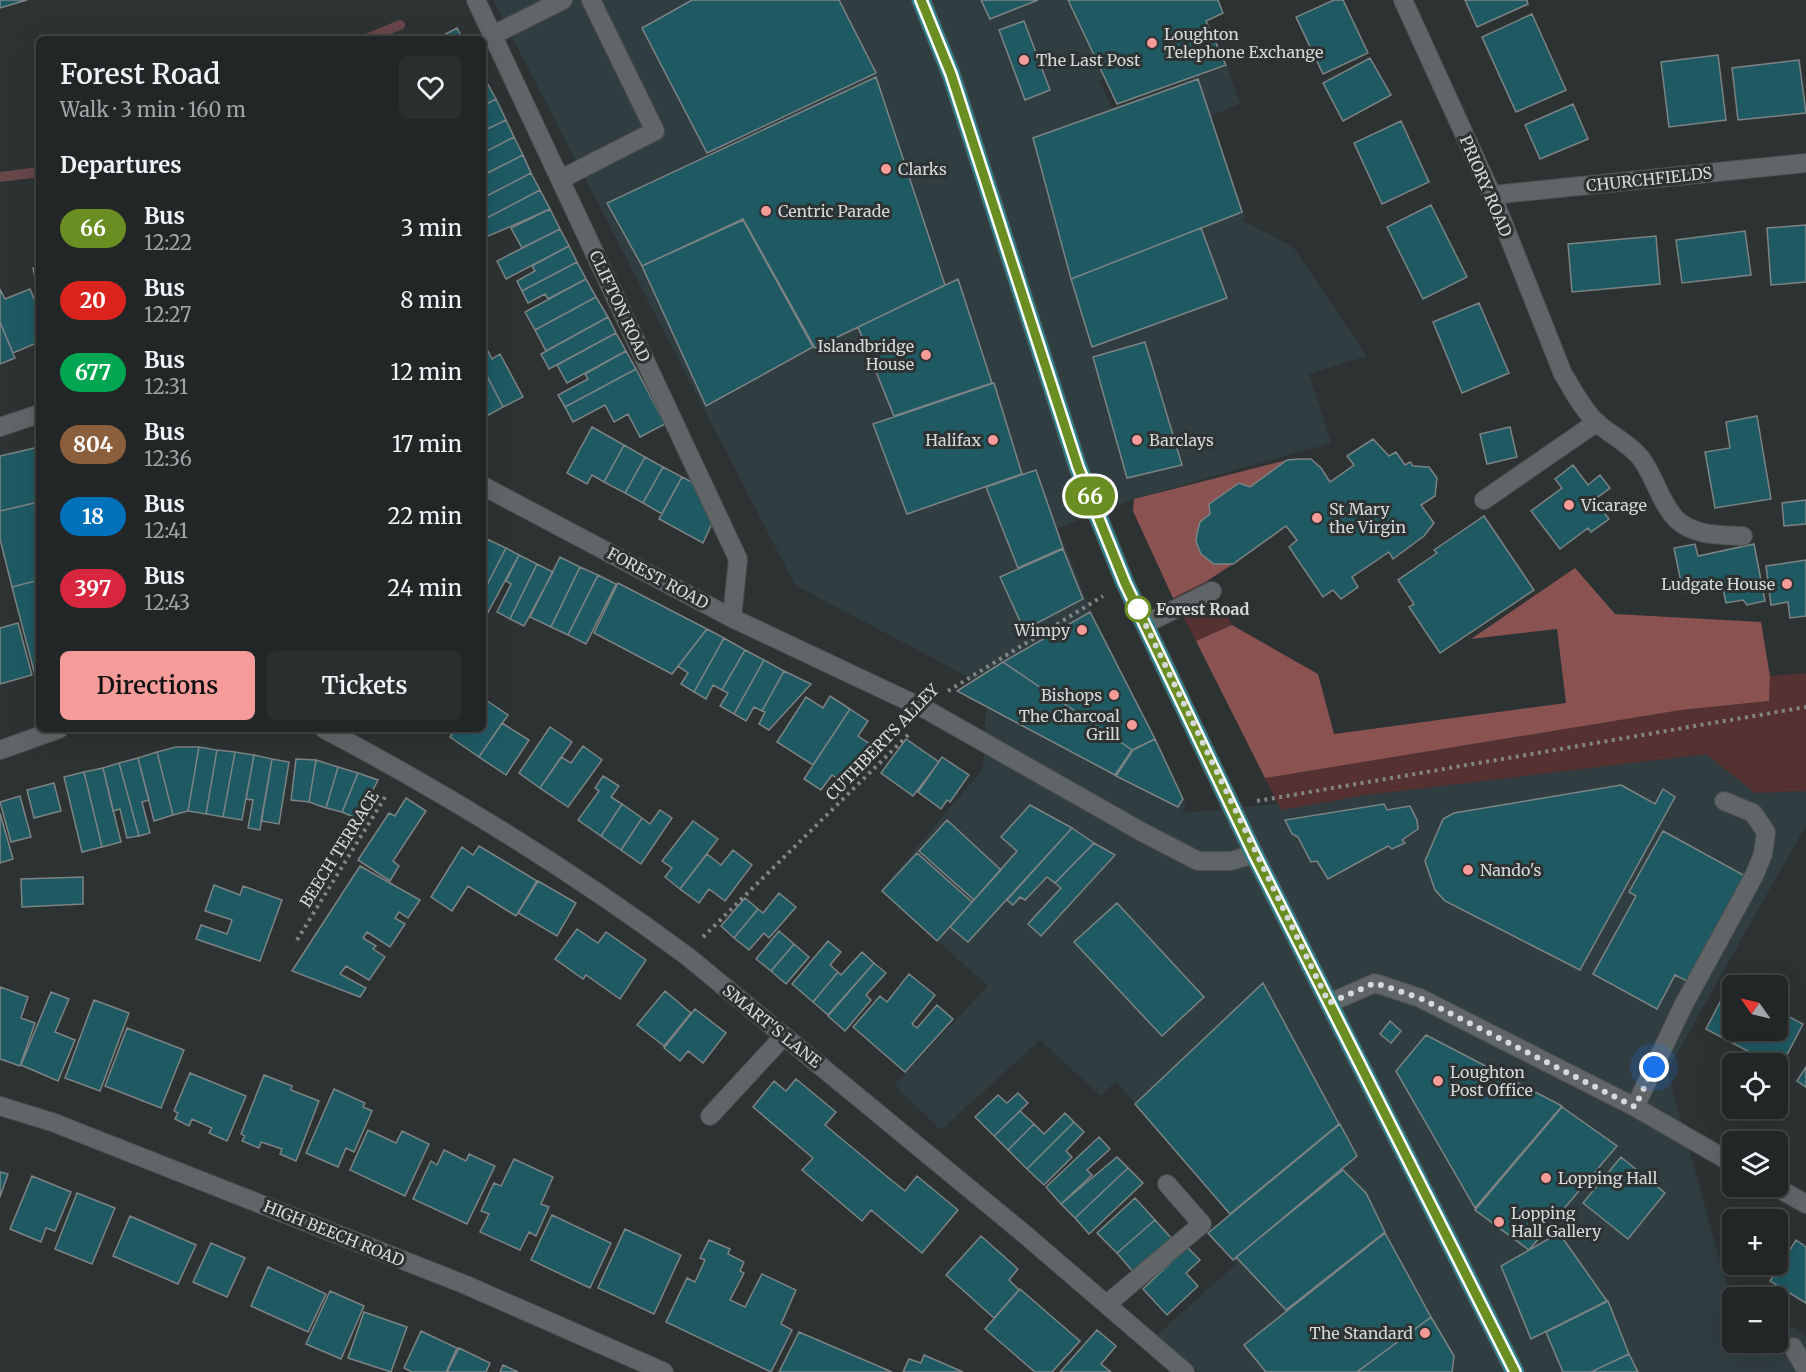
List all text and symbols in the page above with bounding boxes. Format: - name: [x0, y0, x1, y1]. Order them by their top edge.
- place label: Loughton Telephone Exchange: [1164, 24, 1323, 62]
- marker: Loughton Telephone Exchange: [1145, 36, 1159, 50]
- place label: The Last Post: [1036, 50, 1141, 70]
- marker: The Last Post: [1017, 53, 1031, 67]
- text: Forest Road: [60, 56, 220, 92]
- button: heart: [399, 56, 462, 119]
- text: Walk · 3 min · 160 m: [60, 97, 246, 122]
- street label: PRIORY ROAD: [1456, 132, 1516, 240]
- text: Departures: [60, 151, 182, 179]
- place label: Clarks: [898, 159, 947, 179]
- marker: Clarks: [879, 162, 893, 176]
- street label: CHURCHFIELDS: [1585, 162, 1713, 196]
- place label: Centric Parade: [778, 201, 890, 221]
- text: Bus: [144, 202, 185, 230]
- marker: Centric Parade: [759, 204, 773, 218]
- text: 3 min: [401, 214, 462, 242]
- text: 66: [80, 215, 106, 242]
- text: 12:22: [144, 230, 192, 255]
- street label: CLIFTON ROAD: [585, 247, 655, 365]
- text: Bus: [144, 274, 185, 302]
- text: 8 min: [400, 286, 462, 314]
- text: 20: [80, 287, 106, 314]
- text: 12:27: [144, 302, 191, 327]
- place label: Islandbridge House: [817, 336, 914, 374]
- text: Bus: [144, 346, 185, 374]
- marker: Islandbridge House: [919, 348, 933, 362]
- text: 12 min: [391, 358, 462, 386]
- text: 677: [75, 359, 111, 386]
- text: 12:31: [144, 374, 188, 399]
- text: Bus: [144, 418, 185, 446]
- text: 17 min: [392, 430, 462, 458]
- place label: Halifax: [925, 430, 981, 450]
- place label: Barclays: [1149, 430, 1214, 450]
- text: 804: [73, 431, 113, 458]
- marker: Halifax: [986, 433, 1000, 447]
- marker: Barclays: [1130, 433, 1144, 447]
- text: 12:36: [144, 446, 192, 471]
- line badge: 66: [1063, 476, 1117, 516]
- text: 66: [1077, 483, 1103, 510]
- text: Bus: [144, 490, 185, 518]
- place label: Vicarage: [1580, 495, 1647, 515]
- marker: Vicarage: [1562, 498, 1576, 512]
- place label: St Mary the Virgin: [1329, 499, 1406, 537]
- text: 22 min: [388, 502, 462, 530]
- text: 18: [82, 503, 104, 530]
- marker: St Mary the Virgin: [1310, 511, 1324, 525]
- text: 12:41: [144, 518, 188, 543]
- street label: FOREST ROAD: [604, 543, 712, 613]
- text: Bus: [144, 562, 185, 590]
- text: 24 min: [387, 574, 462, 602]
- place label: Ludgate House: [1661, 574, 1775, 594]
- text: 397: [75, 575, 111, 602]
- marker: Ludgate House: [1780, 577, 1794, 591]
- text: 12:43: [144, 590, 190, 615]
- marker: Forest Road: [1125, 596, 1151, 622]
- place label: Forest Road: [1156, 599, 1249, 619]
- place label: Wimpy: [1013, 620, 1071, 640]
- marker: Wimpy: [1075, 623, 1089, 637]
- button: Directions: [60, 651, 255, 720]
- button: Tickets: [267, 651, 462, 720]
- street label: CUTHBERTS ALLEY: [821, 679, 943, 804]
- place label: Bishops: [1041, 685, 1102, 705]
- marker: Bishops: [1107, 688, 1121, 702]
- place label: The Charcoal Grill: [1019, 706, 1120, 744]
- marker: The Charcoal Grill: [1125, 718, 1139, 732]
- street label: BEECH TERRACE: [295, 786, 383, 911]
- place label: Nando's: [1480, 860, 1542, 880]
- marker: Nando's: [1461, 863, 1475, 877]
- north arrow: [1722, 975, 1788, 1041]
- map controls: [1722, 975, 1788, 1353]
- street label: SMART'S LANE: [719, 980, 826, 1072]
- your location: [1639, 1052, 1669, 1082]
- button: locate: [1722, 1053, 1788, 1119]
- place label: Loughton Post Office: [1450, 1062, 1533, 1100]
- marker: Loughton Post Office: [1431, 1074, 1445, 1088]
- button: layers: [1722, 1131, 1788, 1197]
- place label: Lopping Hall: [1558, 1168, 1658, 1188]
- marker: Lopping Hall: [1539, 1171, 1553, 1185]
- street label: HIGH BEECH ROAD: [261, 1196, 407, 1270]
- place label: Lopping Hall Gallery: [1511, 1203, 1602, 1241]
- button: +: [1722, 1209, 1788, 1275]
- marker: Lopping Hall Gallery: [1492, 1215, 1506, 1229]
- button: −: [1722, 1287, 1788, 1353]
- place label: The Standard: [1310, 1323, 1413, 1343]
- marker: The Standard: [1418, 1326, 1432, 1340]

